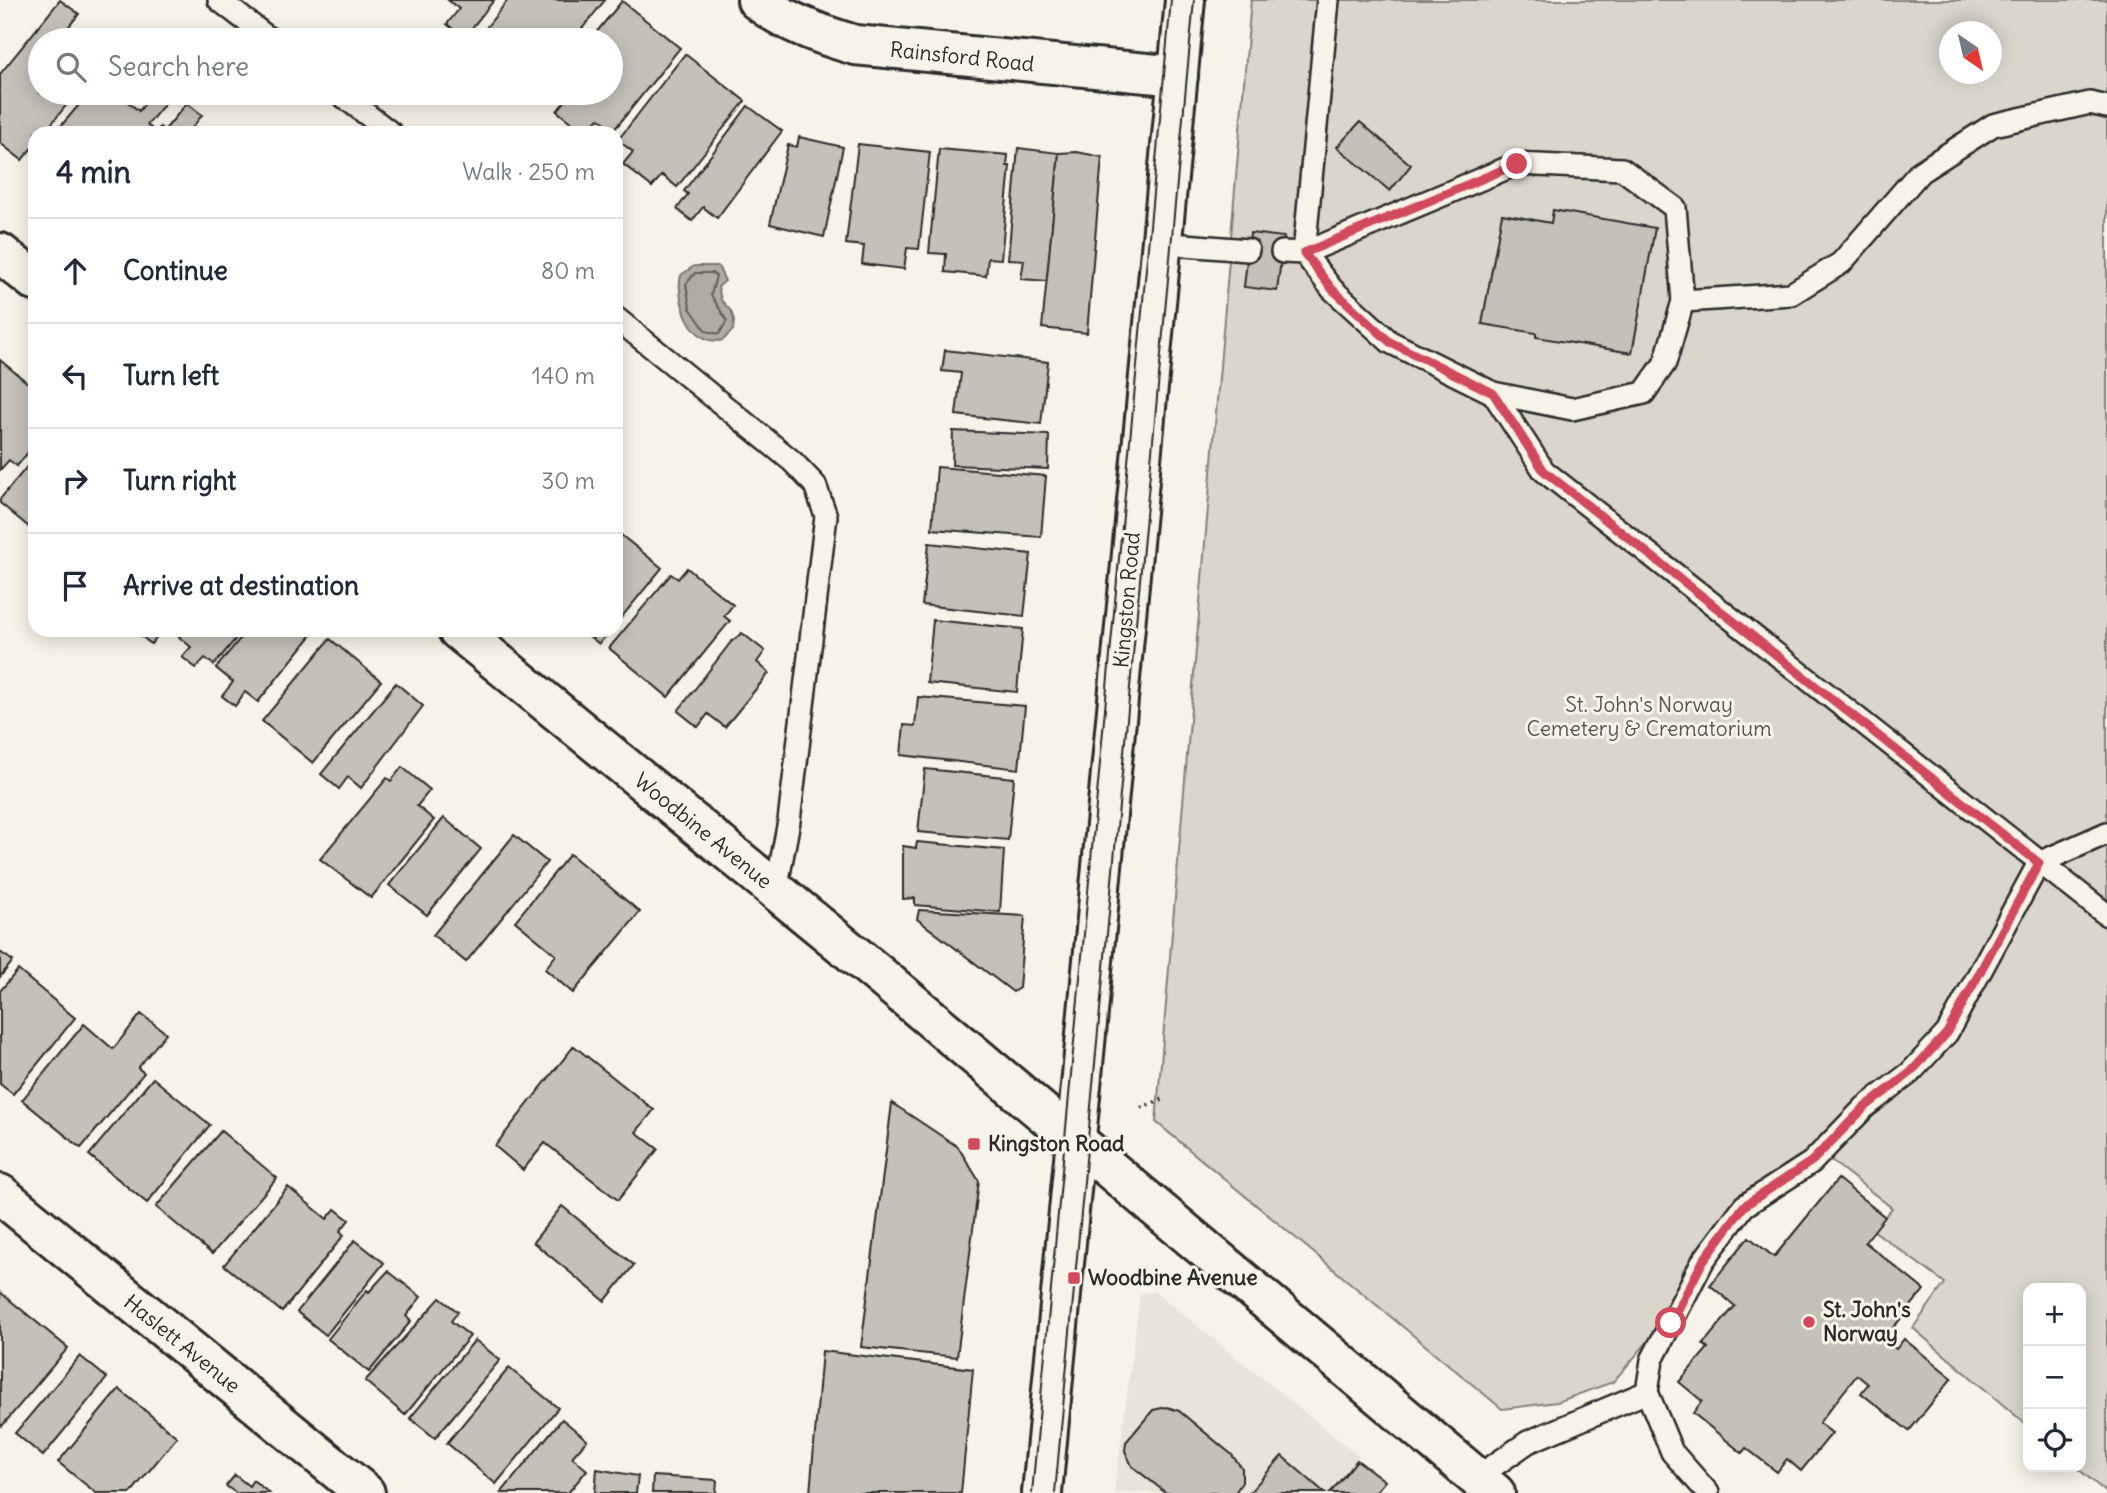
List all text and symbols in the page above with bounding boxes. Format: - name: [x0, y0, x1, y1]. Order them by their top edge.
- north arrow: [1939, 21, 2002, 84]
- search box: [28, 28, 623, 105]
- street label: Rainsford Road: [889, 35, 1036, 78]
- icon: search: [52, 48, 90, 86]
- text: Search here: [108, 50, 249, 83]
- route end: [1501, 148, 1532, 179]
- text: 4 min: [56, 153, 131, 191]
- text: Walk · 250 m: [462, 157, 595, 186]
- icon: ahead: [56, 252, 94, 290]
- text: Continue: [123, 254, 228, 287]
- text: 80 m: [541, 256, 595, 285]
- icon: left: [56, 357, 94, 395]
- text: Turn left: [123, 359, 219, 392]
- text: 140 m: [532, 361, 595, 390]
- icon: right: [56, 462, 94, 500]
- text: Turn right: [123, 464, 236, 497]
- text: 30 m: [541, 466, 595, 495]
- street label: Kingston Road: [1107, 531, 1146, 669]
- icon: arrive: [56, 567, 94, 605]
- text: Arrive at destination: [123, 569, 359, 602]
- park label: St. John's Norway Cemetery & Crematorium: [1526, 691, 1772, 742]
- street label: Woodbine Avenue: [629, 767, 778, 894]
- place label: Kingston Road: [988, 1130, 1125, 1157]
- marker: Kingston Road: [966, 1136, 982, 1152]
- place label: Woodbine Avenue: [1088, 1264, 1257, 1291]
- marker: Woodbine Avenue: [1066, 1270, 1082, 1286]
- map controls: [2023, 1283, 2086, 1472]
- button: +: [2023, 1283, 2086, 1346]
- street label: Haslett Avenue: [119, 1288, 246, 1399]
- place label: St. John's Norway: [1823, 1296, 1911, 1347]
- route start: [1655, 1307, 1686, 1338]
- marker: St. John's Norway: [1801, 1314, 1817, 1330]
- button: −: [2023, 1346, 2086, 1409]
- button: locate: [2023, 1409, 2086, 1472]

